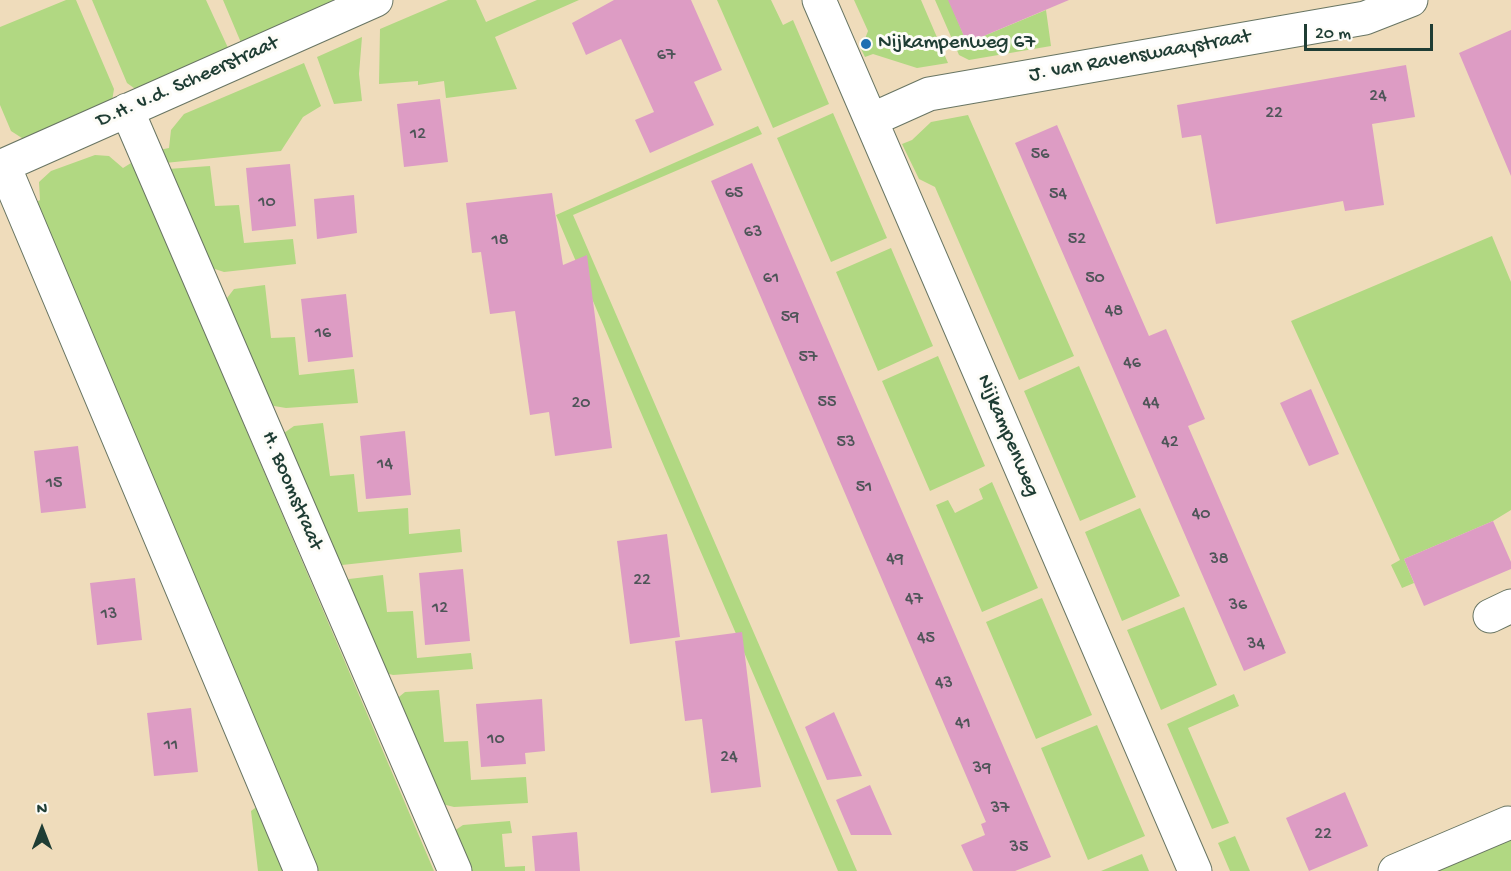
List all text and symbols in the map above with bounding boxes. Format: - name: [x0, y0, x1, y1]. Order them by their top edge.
- scale bar: [1307, 12, 1436, 50]
- text: 20 m: [1315, 24, 1351, 45]
- street label: J. van Ravenswaaystraat: [1027, 25, 1253, 89]
- place label: Nijkampenweg 67: [878, 31, 1035, 57]
- street label: D.H. v.d. Scheerstraat: [93, 32, 283, 134]
- marker: Nijkampenweg 67: [859, 37, 873, 51]
- house number: 67: [657, 45, 675, 67]
- house number: 24: [1369, 86, 1387, 108]
- house number: 22: [1265, 103, 1283, 125]
- house number: 12: [410, 124, 426, 146]
- house number: 56: [1031, 144, 1049, 166]
- house number: 65: [725, 183, 743, 205]
- house number: 54: [1049, 184, 1067, 206]
- house number: 10: [258, 192, 276, 214]
- house number: 63: [744, 222, 762, 244]
- house number: 52: [1068, 229, 1086, 251]
- house number: 18: [491, 230, 509, 252]
- house number: 61: [763, 268, 779, 290]
- house number: 50: [1085, 268, 1105, 290]
- house number: 48: [1105, 301, 1123, 323]
- house number: 59: [781, 307, 799, 329]
- house number: 16: [315, 323, 331, 345]
- house number: 57: [799, 347, 817, 369]
- house number: 46: [1123, 353, 1141, 375]
- street label: Nijkampenweg: [970, 371, 1044, 501]
- house number: 55: [818, 392, 836, 414]
- house number: 20: [571, 393, 591, 415]
- house number: 44: [1142, 393, 1160, 415]
- street label: H. Boomstraat: [255, 428, 327, 554]
- house number: 53: [837, 432, 855, 454]
- house number: 42: [1161, 432, 1179, 454]
- house number: 14: [377, 454, 393, 476]
- house number: 15: [46, 473, 62, 495]
- house number: 51: [856, 477, 872, 499]
- house number: 40: [1192, 504, 1210, 526]
- house number: 49: [886, 549, 904, 571]
- house number: 38: [1209, 549, 1229, 571]
- house number: 22: [633, 570, 651, 592]
- house number: 47: [905, 589, 923, 611]
- house number: 36: [1229, 595, 1247, 617]
- house number: 12: [432, 598, 448, 620]
- house number: 13: [101, 604, 117, 626]
- house number: 45: [917, 628, 935, 650]
- house number: 34: [1247, 634, 1265, 656]
- house number: 43: [935, 673, 953, 695]
- house number: 41: [955, 713, 971, 735]
- house number: 10: [487, 729, 505, 751]
- house number: 11: [164, 735, 178, 757]
- house number: 24: [720, 747, 738, 769]
- house number: 39: [973, 758, 991, 780]
- house number: 37: [991, 798, 1009, 820]
- north arrow: [12, 799, 72, 859]
- text: N: [37, 801, 47, 820]
- house number: 22: [1314, 824, 1332, 846]
- house number: 35: [1010, 837, 1028, 859]

